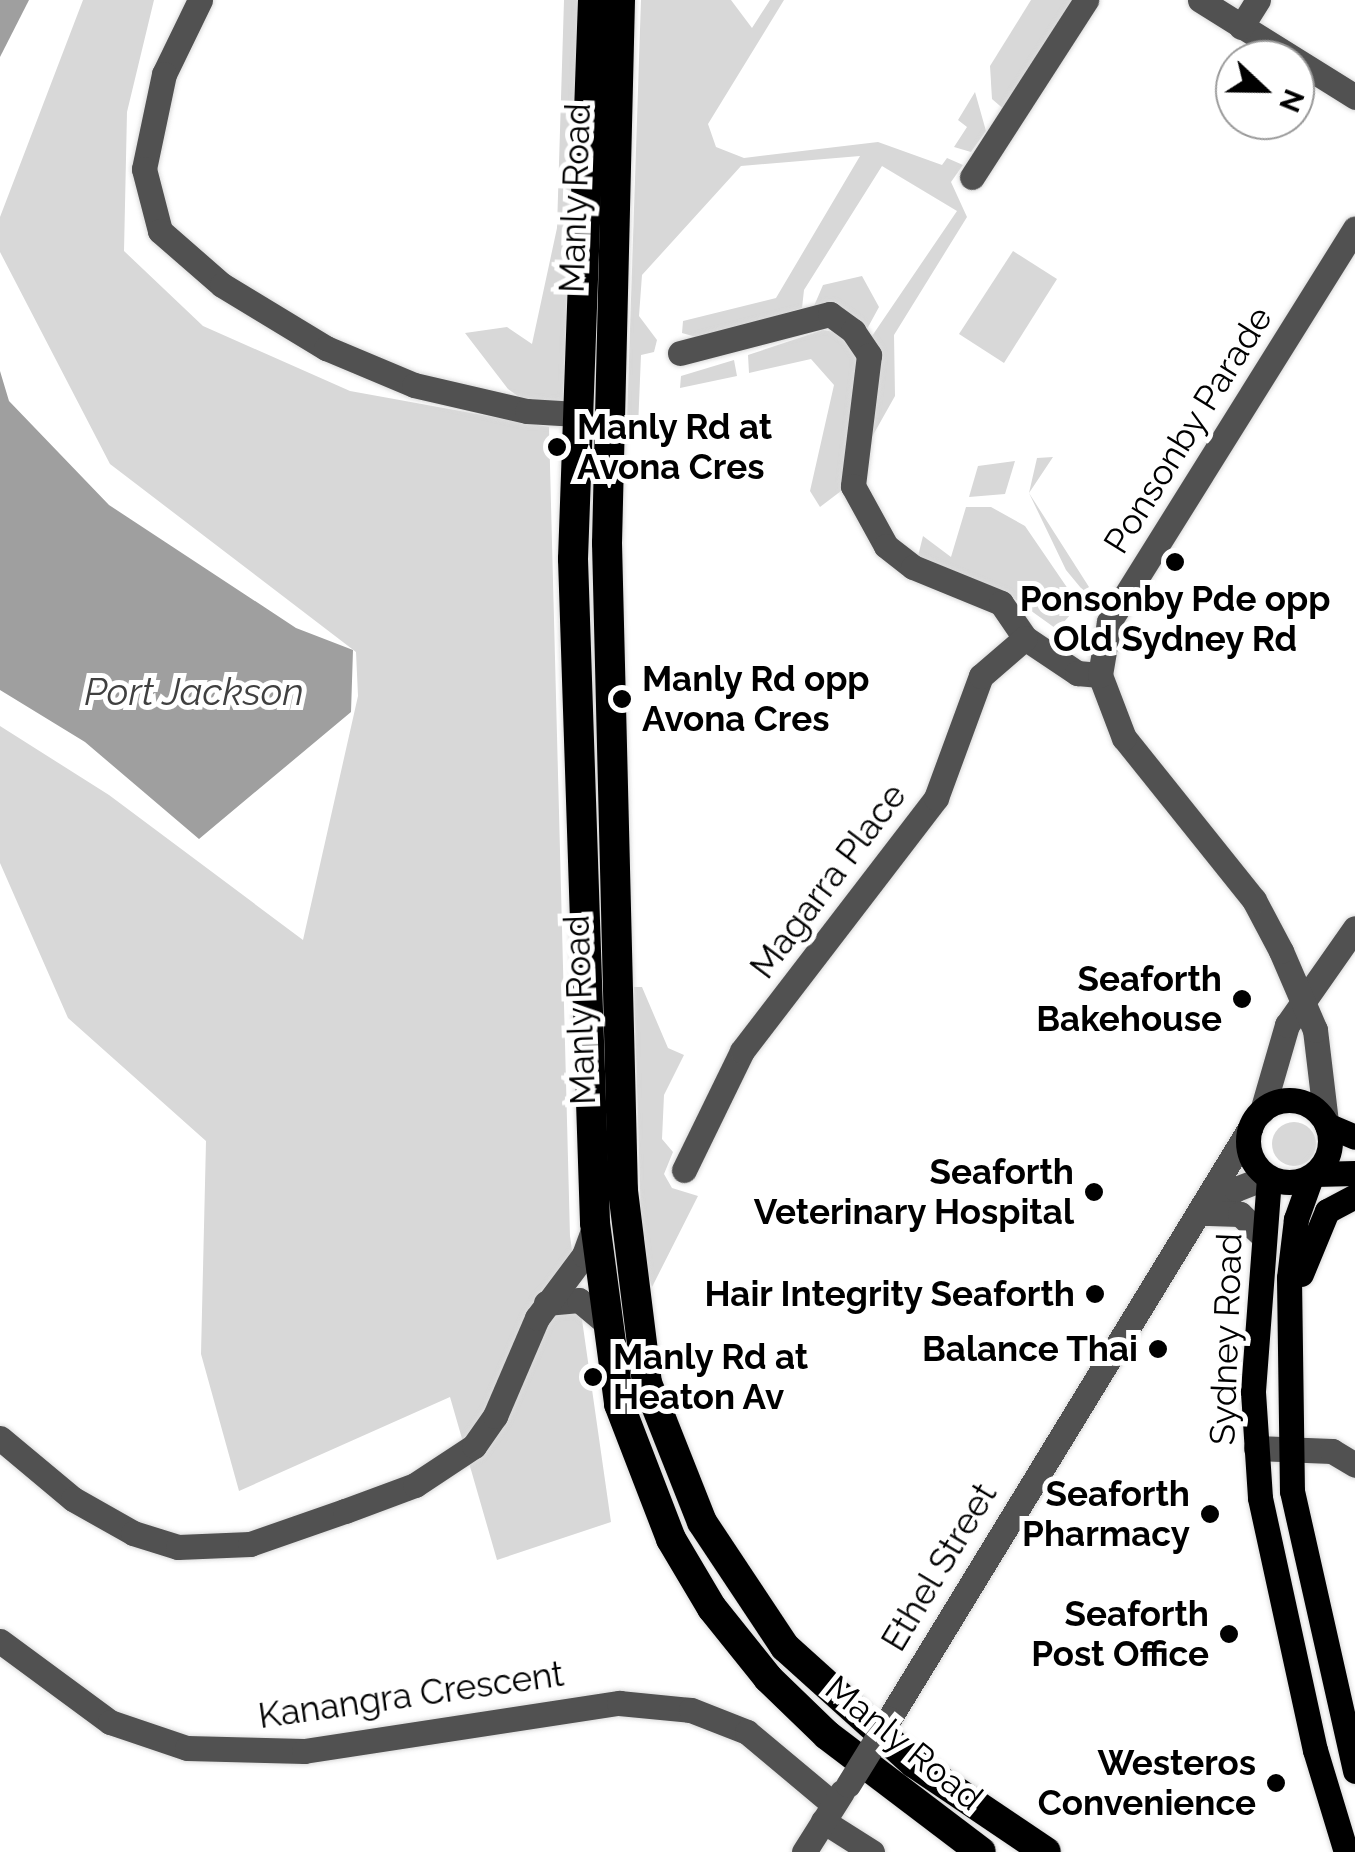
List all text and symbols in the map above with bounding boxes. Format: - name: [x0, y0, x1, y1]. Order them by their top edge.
- north arrow: [1215, 40, 1315, 140]
- text: N: [1272, 85, 1311, 117]
- street label: Manly Road: [551, 102, 599, 294]
- street label: Ponsonby Parade: [1095, 298, 1281, 562]
- place label: Manly Rd at Avona Cres: [577, 406, 773, 488]
- marker: Manly Rd at Avona Cres: [546, 436, 568, 458]
- marker: Ponsonby Pde opp Old Sydney Rd: [1164, 551, 1186, 573]
- place label: Ponsonby Pde opp Old Sydney Rd: [1019, 578, 1331, 660]
- place label: Manly Rd opp Avona Cres: [642, 658, 870, 740]
- water label: Port Jackson: [84, 669, 304, 715]
- marker: Manly Rd opp Avona Cres: [611, 688, 633, 710]
- street label: Magarra Place: [741, 775, 915, 987]
- street label: Manly Road: [556, 914, 604, 1106]
- place label: Seaforth Bakehouse: [1036, 958, 1222, 1040]
- marker: Seaforth Bakehouse: [1231, 988, 1253, 1010]
- place label: Seaforth Veterinary Hospital: [753, 1151, 1074, 1233]
- marker: Seaforth Veterinary Hospital: [1083, 1181, 1105, 1203]
- street label: Sydney Road: [1201, 1232, 1251, 1446]
- place label: Hair Integrity Seaforth: [703, 1273, 1075, 1315]
- marker: Hair Integrity Seaforth: [1084, 1283, 1106, 1305]
- place label: Balance Thai: [921, 1328, 1138, 1370]
- place label: Manly Rd at Heaton Av: [613, 1336, 809, 1418]
- marker: Balance Thai: [1147, 1338, 1169, 1360]
- marker: Manly Rd at Heaton Av: [582, 1366, 604, 1388]
- place label: Seaforth Pharmacy: [1022, 1473, 1190, 1555]
- street label: Ethel Street: [872, 1475, 1006, 1659]
- marker: Seaforth Pharmacy: [1199, 1503, 1221, 1525]
- place label: Seaforth Post Office: [1031, 1593, 1209, 1675]
- marker: Seaforth Post Office: [1218, 1623, 1240, 1645]
- street label: Kanangra Crescent: [256, 1653, 566, 1737]
- street label: Manly Road: [817, 1667, 991, 1819]
- place label: Westeros Convenience: [1038, 1742, 1256, 1824]
- marker: Westeros Convenience: [1265, 1772, 1287, 1794]

